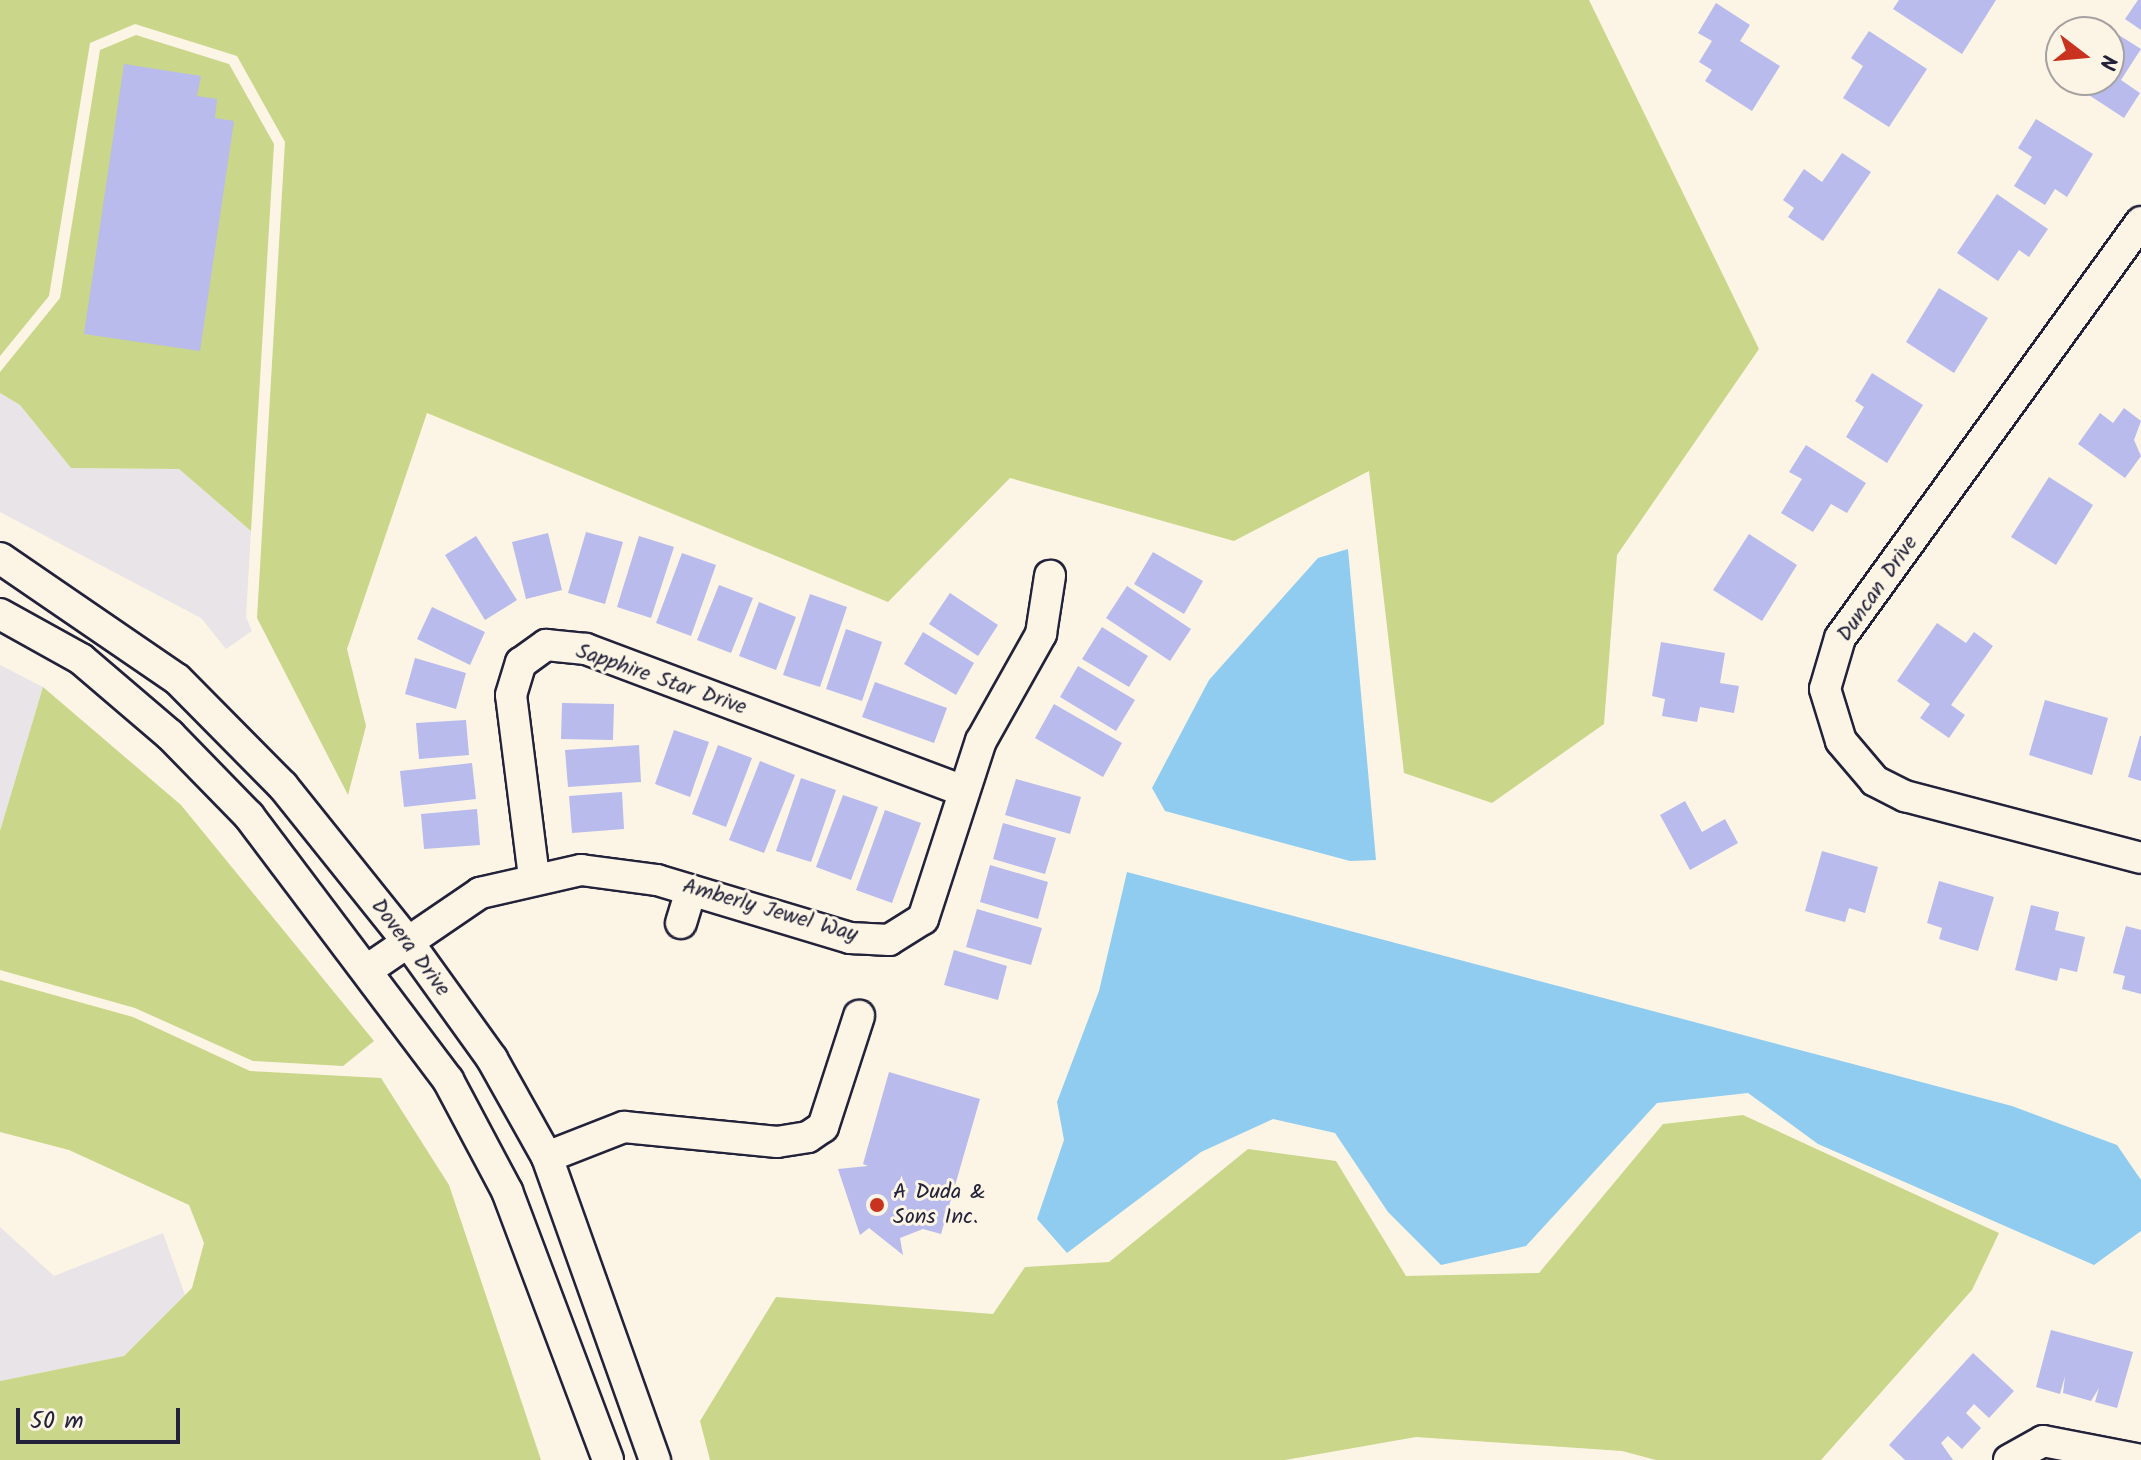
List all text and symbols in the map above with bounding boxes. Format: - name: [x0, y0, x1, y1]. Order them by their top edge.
- north arrow: [2045, 16, 2125, 96]
- text: N: [2088, 51, 2125, 74]
- street label: Duncan Drive: [1832, 531, 1924, 647]
- street label: Sapphire Star Drive: [572, 638, 750, 722]
- street label: Amberly Jewel Way: [679, 873, 861, 949]
- street label: Dovera Drive: [365, 894, 455, 1002]
- place label: A Duda & Sons Inc.: [893, 1179, 986, 1230]
- marker: A Duda & Sons Inc.: [868, 1196, 886, 1214]
- scale bar: [20, 1392, 184, 1442]
- text: 50 m: [30, 1402, 84, 1441]

